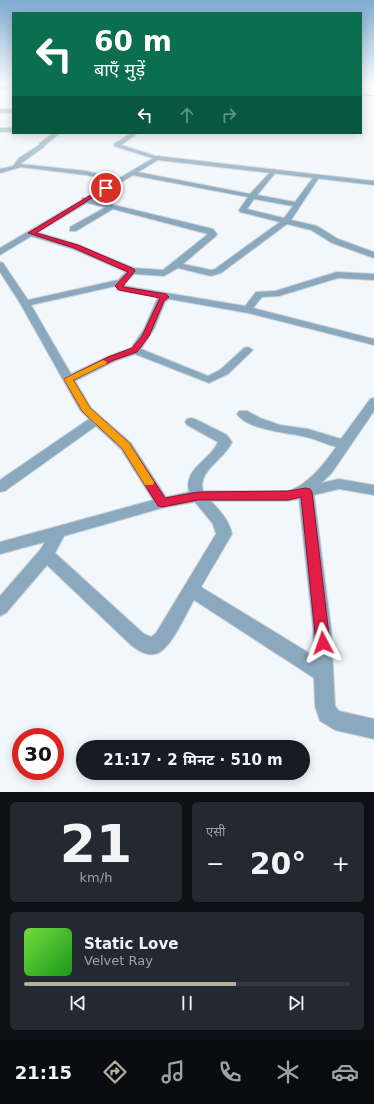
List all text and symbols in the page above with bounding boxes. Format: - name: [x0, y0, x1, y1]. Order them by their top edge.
- text: 60 m: [94, 25, 172, 58]
- icon: left: [28, 28, 80, 80]
- text: बाएँ मुड़ें: [94, 59, 145, 80]
- icon: left: [134, 104, 156, 126]
- icon: ahead: [176, 104, 198, 126]
- icon: right: [218, 104, 240, 126]
- pin: [89, 171, 123, 205]
- icon: arrive: [95, 177, 117, 199]
- position arrow: [302, 622, 344, 664]
- speed limit sign: 30: [12, 728, 64, 780]
- text: 21:17 · 2 मिनट · 510 m: [103, 751, 283, 769]
- text: 21: [60, 814, 132, 874]
- text: एसी: [206, 824, 225, 839]
- text: 20°: [250, 846, 306, 881]
- text: −: [206, 851, 224, 876]
- text: +: [332, 851, 350, 876]
- text: km/h: [80, 870, 112, 885]
- text: Static Love: [84, 935, 178, 953]
- text: Velvet Ray: [84, 953, 153, 968]
- icon: previous: [67, 992, 89, 1014]
- icon: pause: [176, 992, 198, 1014]
- icon: next: [285, 992, 307, 1014]
- icon: directions: [101, 1058, 129, 1086]
- icon: music: [159, 1058, 187, 1086]
- icon: phone: [216, 1058, 244, 1086]
- icon: climate: [274, 1058, 302, 1086]
- icon: car: [331, 1058, 359, 1086]
- text: 21:15: [15, 1062, 72, 1083]

